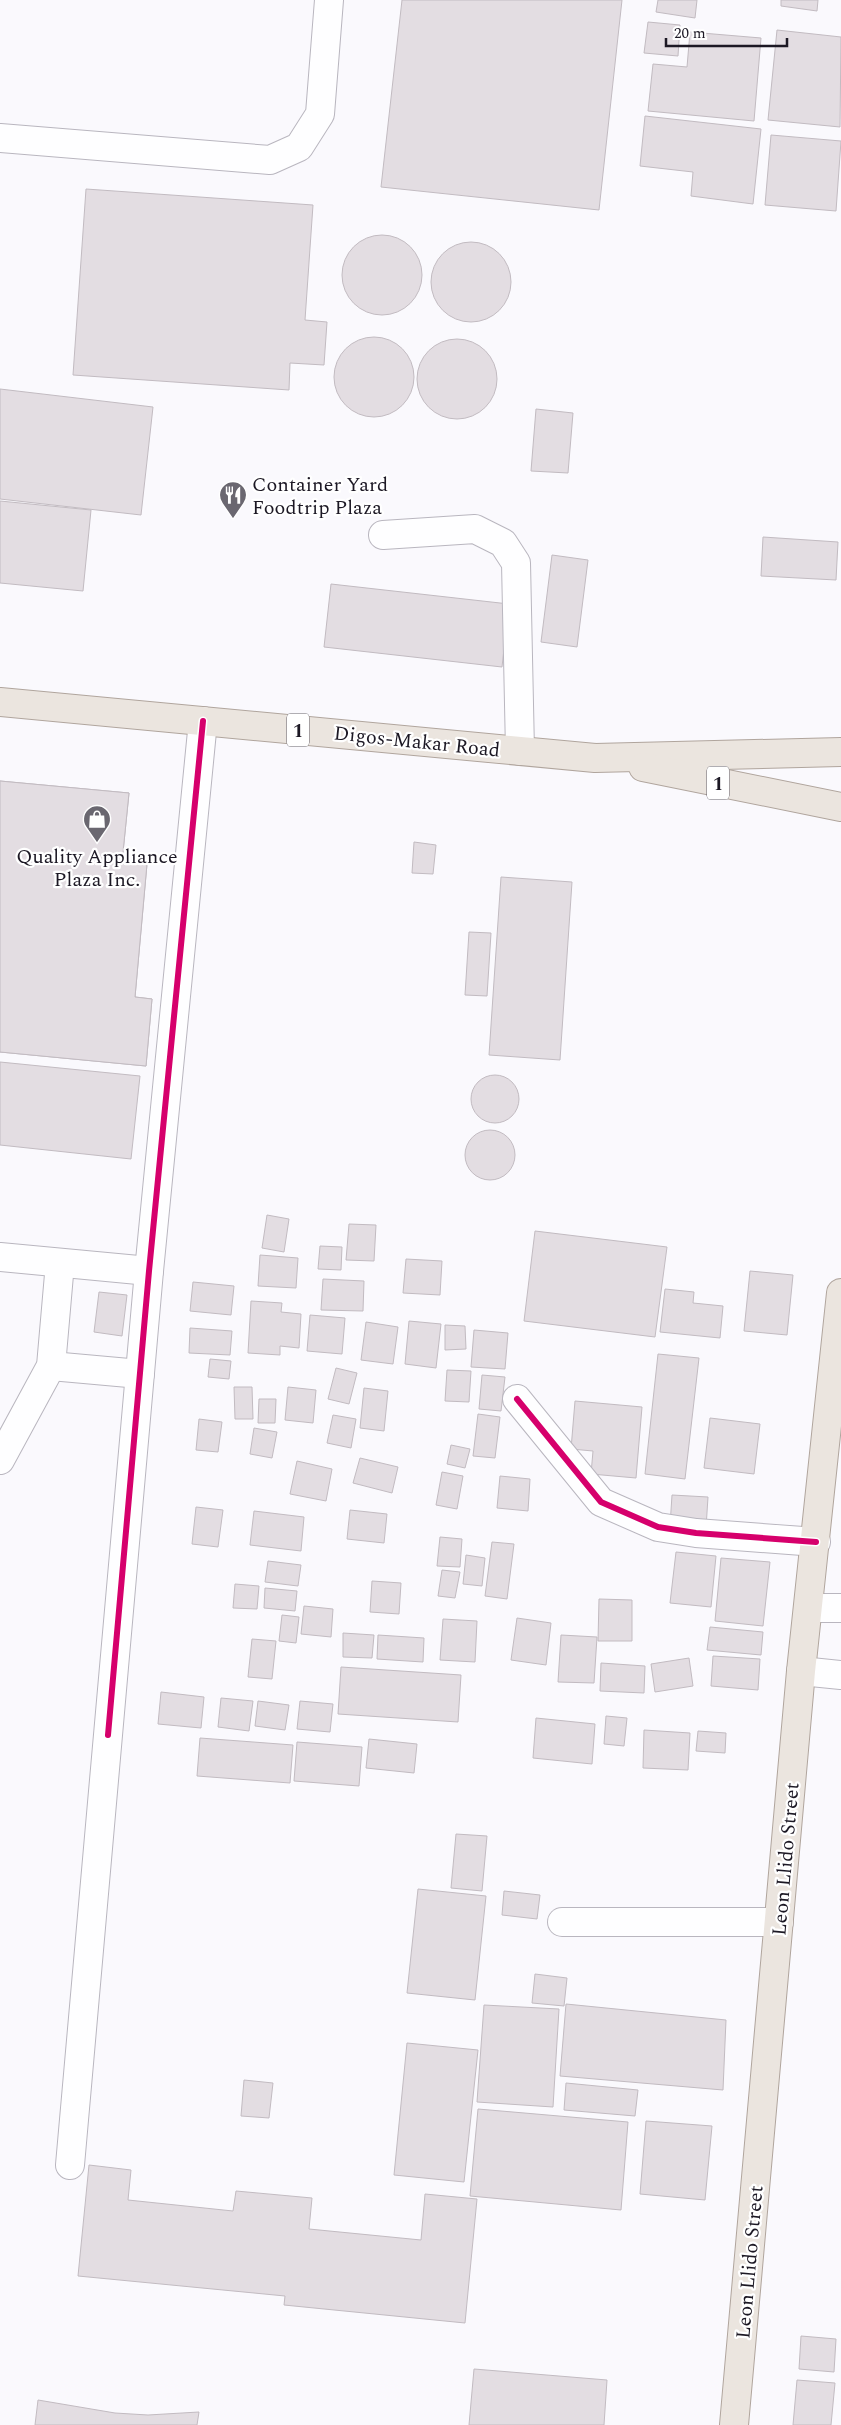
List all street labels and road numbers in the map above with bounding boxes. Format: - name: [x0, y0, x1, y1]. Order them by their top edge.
- road number: 1: [287, 714, 309, 746]
- street label: Digos-Makar Road: [332, 718, 501, 766]
- road number: 1: [707, 766, 729, 800]
- street label: Leon Llido Street: [764, 1781, 808, 1937]
- street label: Leon Llido Street: [728, 2184, 772, 2340]

